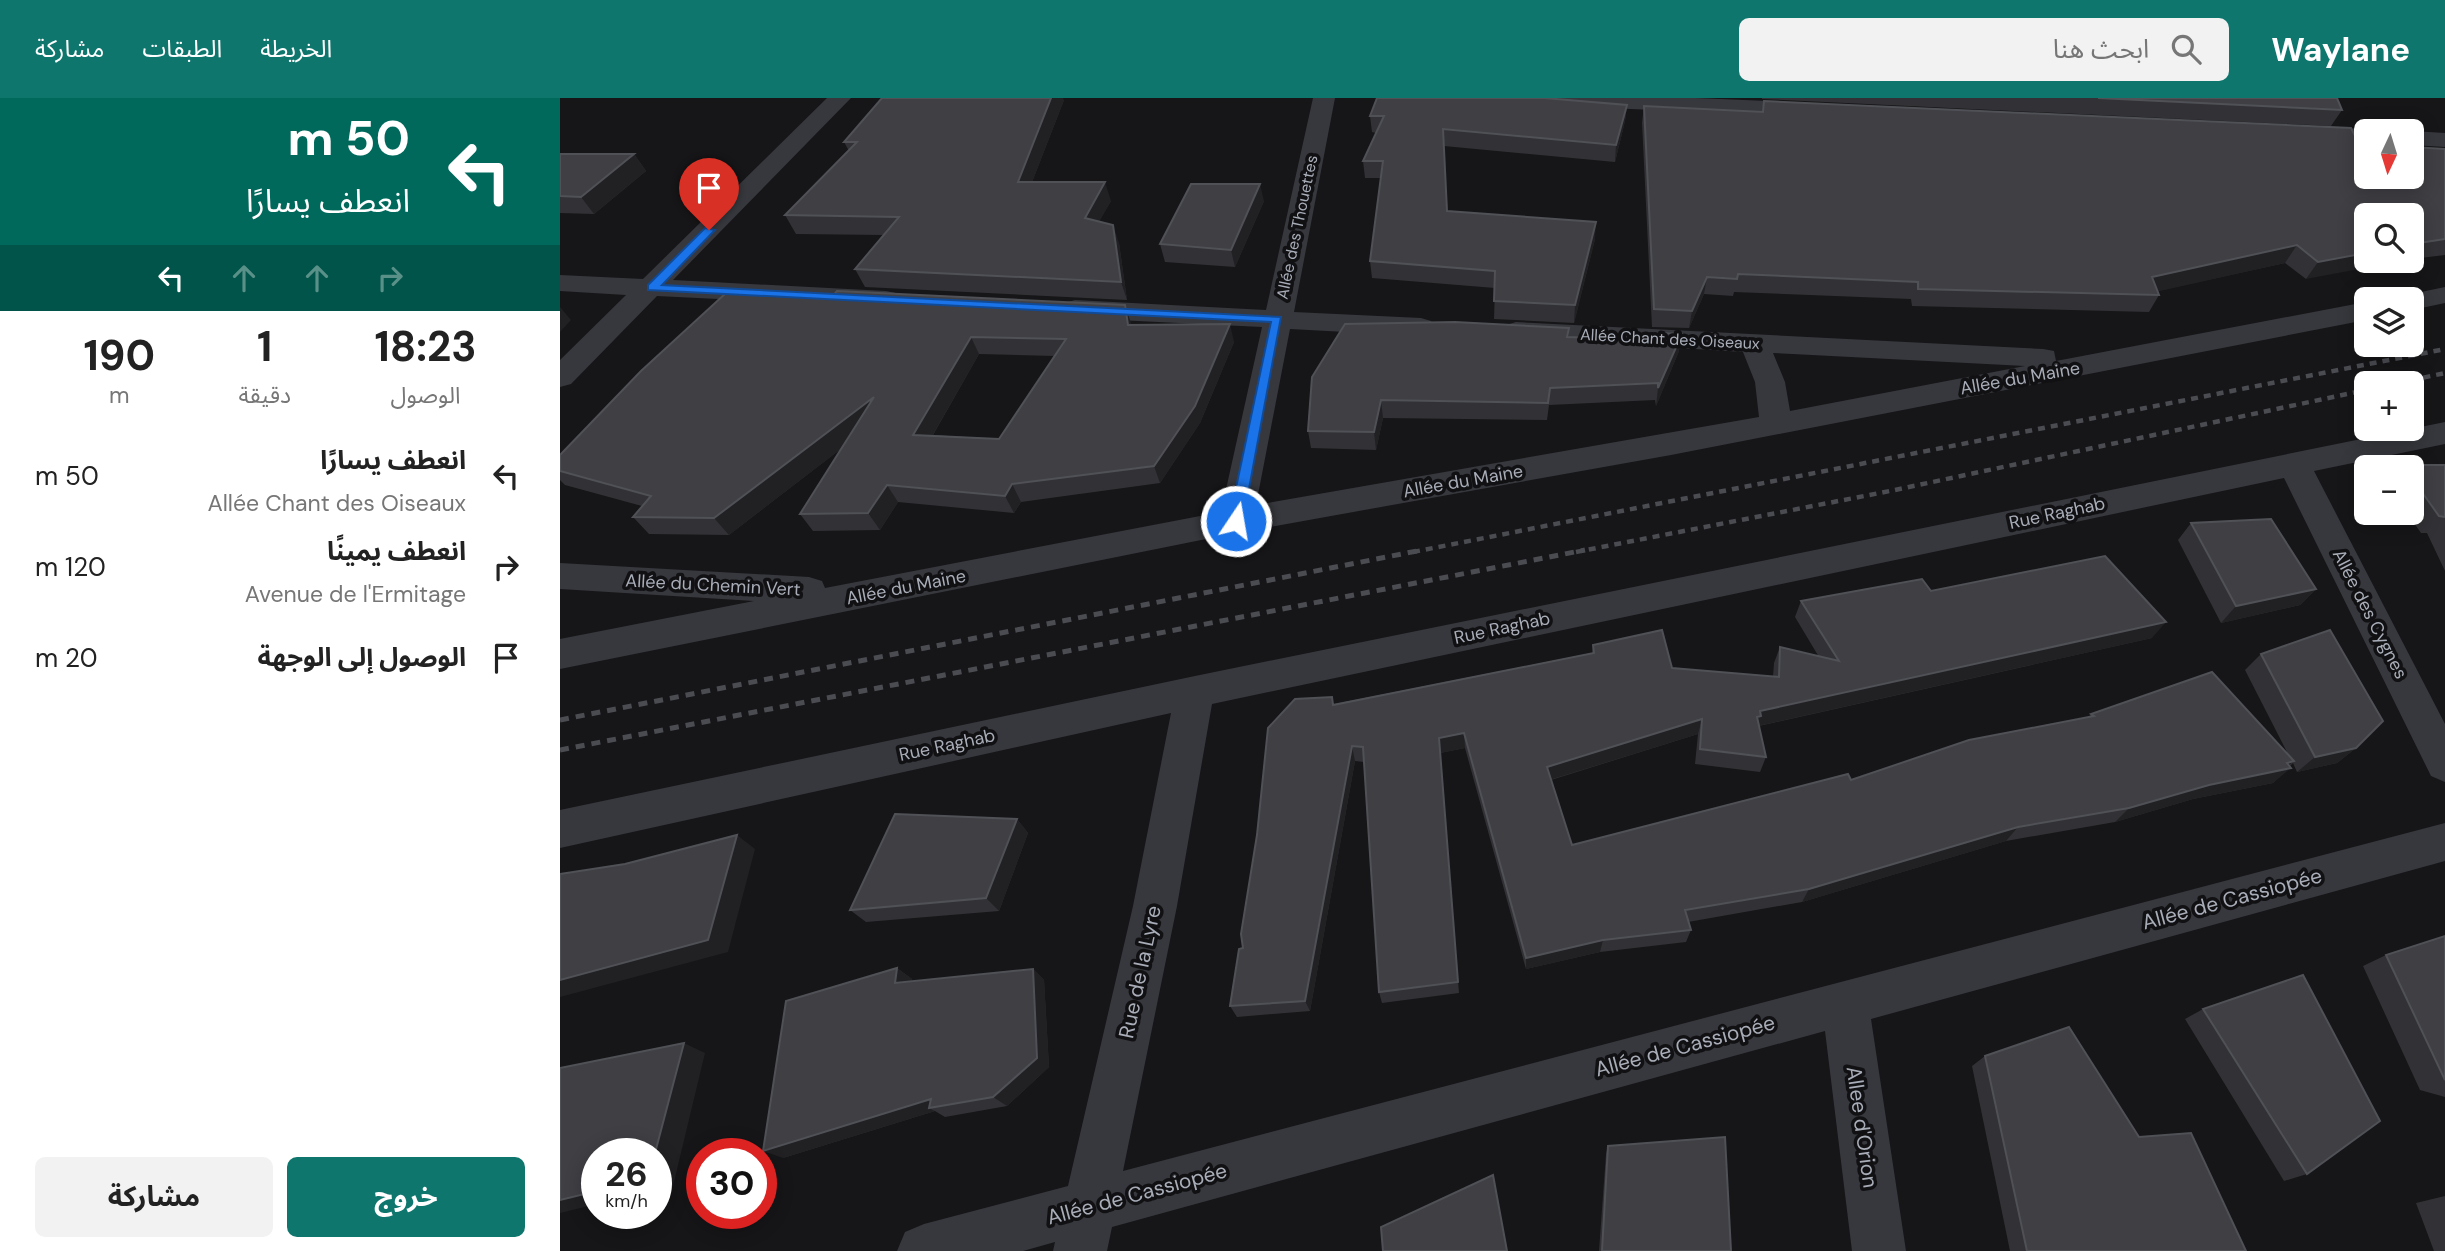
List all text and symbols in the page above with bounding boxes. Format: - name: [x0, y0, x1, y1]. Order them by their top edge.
- search box: [1739, 18, 2229, 81]
- text: Waylane: [2271, 28, 2410, 71]
- icon: search: [2167, 30, 2205, 68]
- text: ابحث هنا: [2053, 32, 2149, 66]
- text: مشاركة: [35, 33, 104, 64]
- text: الطبقات: [142, 33, 222, 64]
- text: الخريطة: [260, 33, 332, 64]
- text: 50 m: [287, 106, 410, 170]
- north arrow: [2354, 119, 2424, 189]
- map controls: [2354, 119, 2424, 525]
- icon: left: [434, 126, 525, 217]
- street label: Allée des Thouettes: [1271, 153, 1323, 301]
- pin: [679, 158, 739, 230]
- icon: arrive: [690, 169, 728, 207]
- text: انعطف يسارًا: [246, 180, 410, 222]
- button: search: [2354, 203, 2424, 273]
- icon: left: [152, 259, 190, 297]
- icon: ahead: [225, 259, 263, 297]
- icon: ahead: [298, 259, 336, 297]
- icon: right: [371, 259, 409, 297]
- button: layers: [2354, 287, 2424, 357]
- text: 1: [257, 319, 272, 374]
- text: 18:23: [374, 319, 477, 374]
- street label: Allée Chant des Oiseaux: [1580, 324, 1760, 354]
- text: 190: [84, 328, 155, 383]
- street label: Allée du Maine: [1958, 356, 2082, 400]
- button: +: [2354, 371, 2424, 441]
- text: m: [109, 380, 130, 410]
- text: دقيقة: [239, 380, 291, 410]
- text: الوصول: [391, 380, 460, 410]
- text: انعطف يسارًا: [320, 443, 466, 477]
- button: −: [2354, 455, 2424, 525]
- icon: left: [487, 457, 525, 495]
- text: 50 m: [35, 459, 99, 493]
- street label: Allée du Maine: [1401, 459, 1525, 503]
- position arrow: [1199, 484, 1273, 558]
- text: Allée Chant des Oiseaux: [207, 488, 466, 518]
- street label: Rue Raghab: [2007, 491, 2107, 535]
- text: انعطف يمينًا: [327, 534, 466, 568]
- street label: Allée des Cygnes: [2327, 545, 2413, 683]
- icon: right: [487, 548, 525, 586]
- text: 120 m: [35, 550, 106, 584]
- street label: Allée du Maine: [844, 564, 968, 610]
- street label: Allée du Chemin Vert: [625, 568, 801, 602]
- text: Avenue de l'Ermitage: [245, 579, 466, 609]
- street label: Rue Raghab: [1452, 606, 1552, 650]
- icon: arrive: [487, 639, 525, 677]
- text: الوصول إلى الوجهة: [257, 640, 466, 674]
- text: 20 m: [35, 641, 98, 675]
- street label: Rue Raghab: [897, 723, 997, 767]
- street label: Allée de Cassiopée: [2139, 861, 2325, 937]
- street label: Rue de la Lyre: [1112, 903, 1168, 1041]
- street label: Allée de Cassiopée: [1592, 1008, 1778, 1084]
- street label: Allee d'Orion: [1840, 1064, 1884, 1190]
- speed limit sign: 30: [686, 1138, 777, 1229]
- text: 26: [605, 1151, 648, 1197]
- street label: Allée de Cassiopée: [1044, 1156, 1230, 1232]
- button: مشاركة: [35, 1157, 273, 1237]
- button: خروج: [287, 1157, 525, 1237]
- text: km/h: [605, 1189, 648, 1213]

